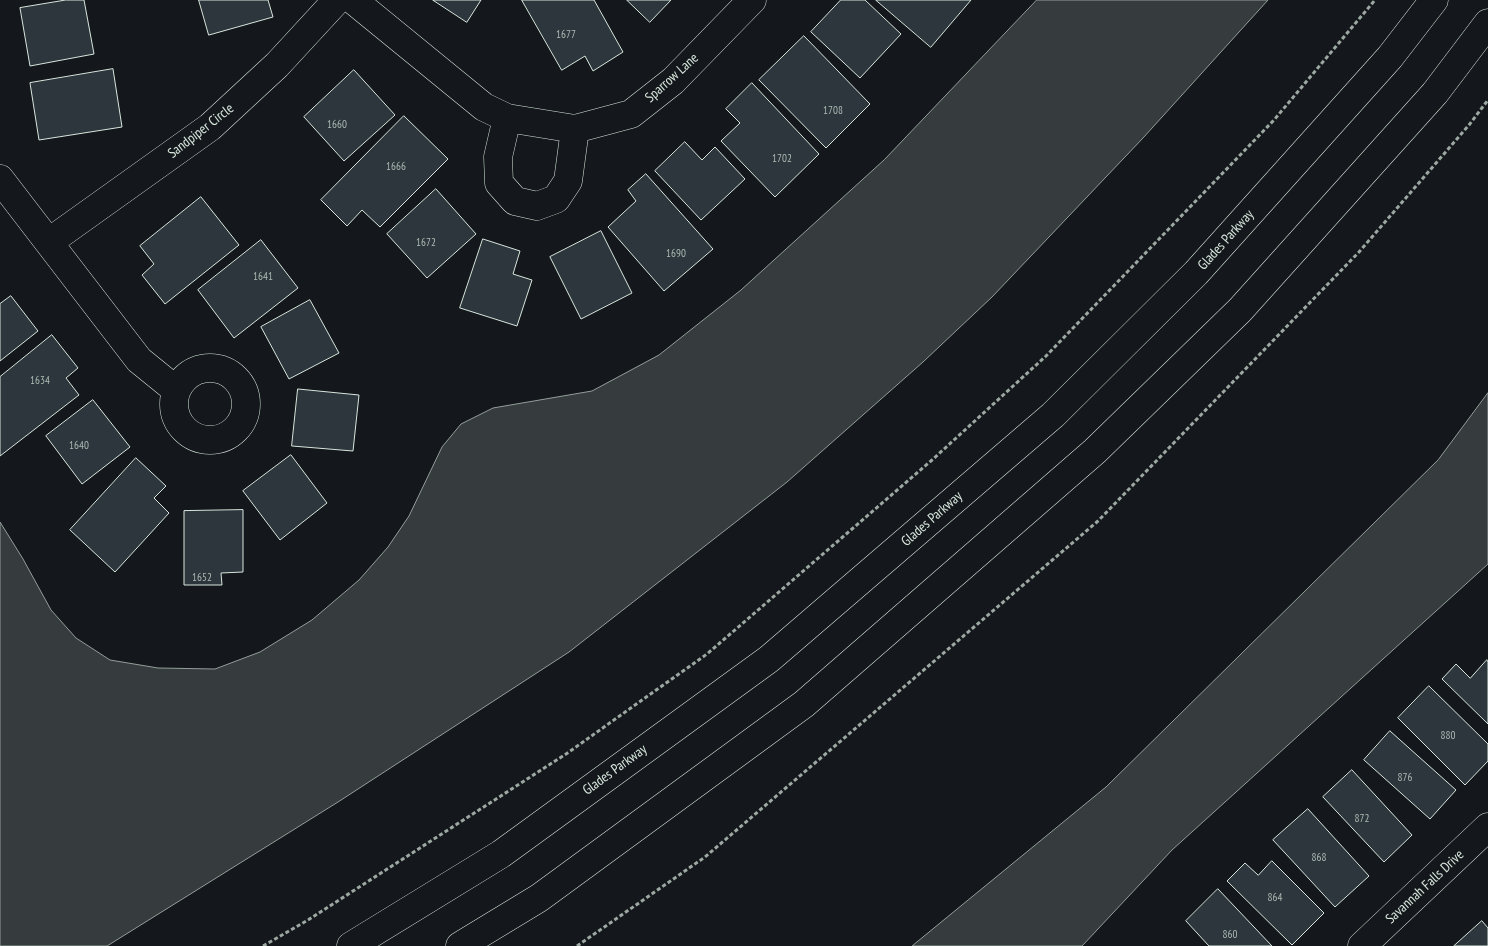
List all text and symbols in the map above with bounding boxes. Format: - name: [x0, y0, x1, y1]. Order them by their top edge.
- house number: 1677: [556, 28, 576, 42]
- street label: Sparrow Lane: [642, 50, 702, 106]
- street label: Sandpiper Circle: [165, 100, 237, 162]
- house number: 1708: [823, 104, 843, 118]
- house number: 1660: [327, 118, 347, 132]
- house number: 1702: [772, 152, 792, 166]
- house number: 1666: [386, 160, 406, 174]
- street label: Glades Parkway: [1195, 206, 1257, 274]
- house number: 1672: [416, 236, 436, 250]
- house number: 1690: [666, 247, 686, 261]
- house number: 1641: [253, 270, 273, 284]
- house number: 1634: [30, 374, 50, 388]
- house number: 1640: [69, 439, 89, 453]
- street label: Glades Parkway: [898, 488, 966, 550]
- house number: 1652: [192, 571, 212, 585]
- house number: 880: [1441, 729, 1455, 743]
- street label: Glades Parkway: [580, 741, 650, 799]
- house number: 876: [1398, 771, 1412, 785]
- house number: 872: [1355, 812, 1369, 826]
- street label: Savannah Falls Drive: [1382, 847, 1468, 927]
- house number: 868: [1312, 851, 1326, 865]
- house number: 864: [1268, 891, 1282, 905]
- house number: 860: [1223, 928, 1237, 942]

